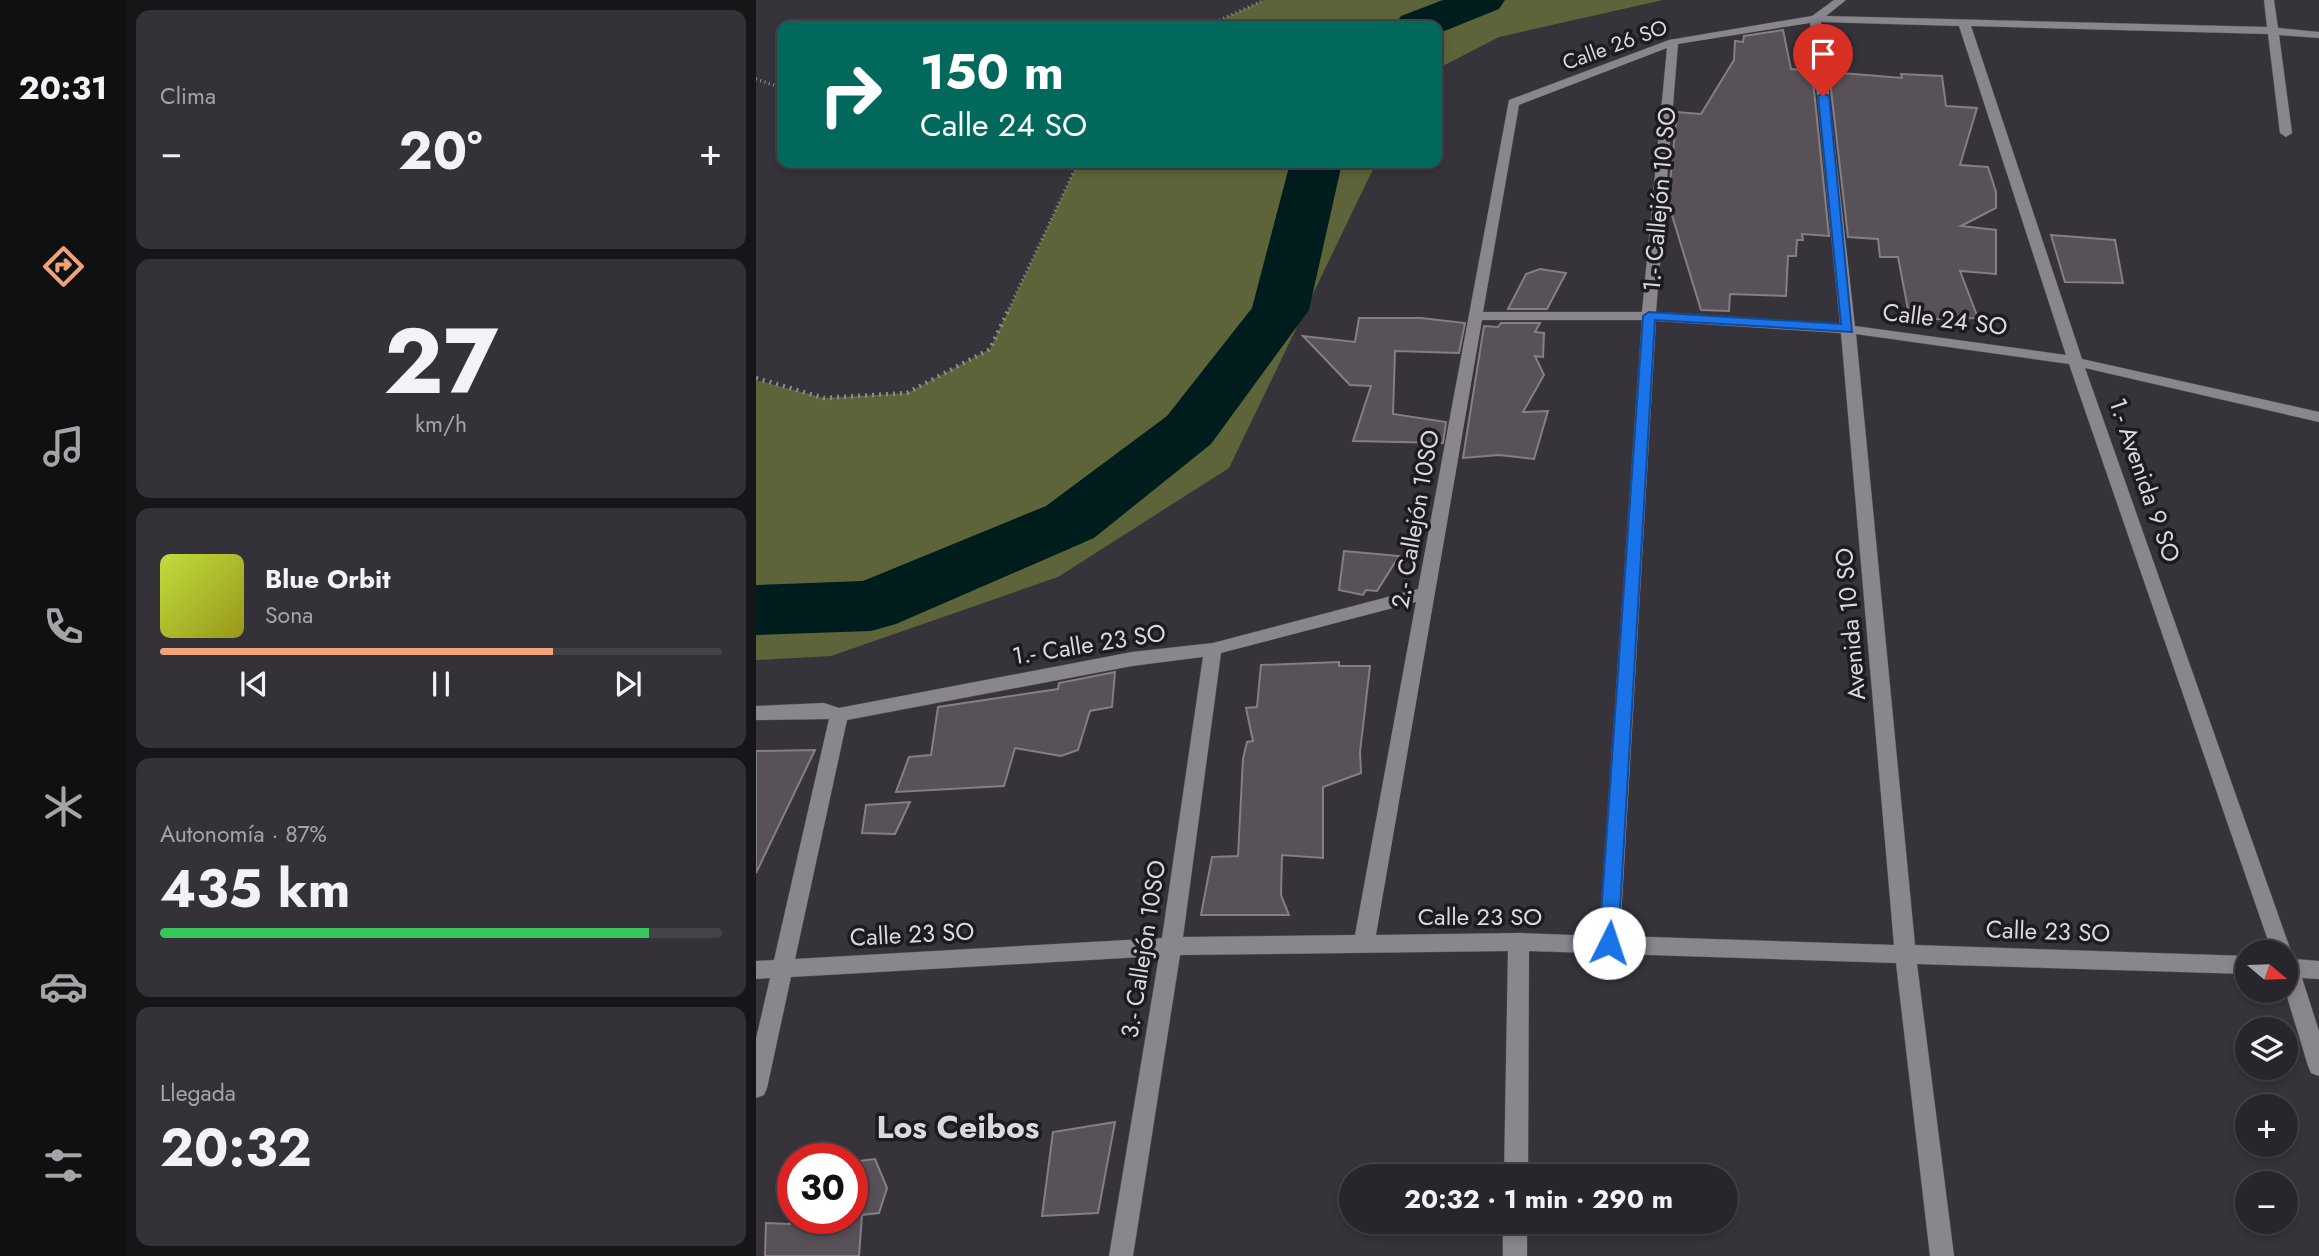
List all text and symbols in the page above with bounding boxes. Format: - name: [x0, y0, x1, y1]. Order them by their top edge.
- street label: Calle 26 SO: [1558, 12, 1672, 78]
- pin: [1793, 24, 1853, 96]
- icon: arrive: [1804, 35, 1842, 73]
- text: 150 m: [920, 37, 1064, 107]
- icon: right: [805, 49, 896, 140]
- text: 20:31: [19, 65, 107, 111]
- text: Clima: [160, 79, 216, 113]
- text: Calle 24 SO: [920, 102, 1087, 148]
- street label: 1.- Callejón 10 SO: [1634, 105, 1684, 293]
- text: 20°: [399, 113, 483, 189]
- text: −: [160, 124, 182, 179]
- text: +: [699, 124, 722, 179]
- icon: directions: [39, 242, 88, 291]
- street label: Calle 24 SO: [1881, 294, 2009, 344]
- text: 27: [384, 296, 498, 427]
- street label: 1.- Avenida 9 SO: [2100, 393, 2190, 567]
- text: km/h: [415, 407, 467, 441]
- icon: music: [39, 422, 88, 471]
- street label: 2.- Callejón 10SO: [1382, 427, 1448, 611]
- street label: Avenida 10 SO: [1826, 546, 1874, 702]
- text: Blue Orbit: [265, 560, 390, 598]
- text: Sona: [265, 598, 313, 632]
- icon: phone: [39, 602, 88, 651]
- street label: 1.- Calle 23 SO: [1010, 615, 1168, 673]
- icon: previous: [235, 665, 273, 703]
- icon: pause: [422, 665, 460, 703]
- icon: next: [609, 665, 647, 703]
- icon: climate: [39, 782, 88, 831]
- text: Autonomía · 87%: [160, 817, 327, 851]
- text: 435 km: [160, 851, 350, 927]
- street label: 3.- Callejón 10SO: [1112, 857, 1174, 1041]
- street label: Calle 23 SO: [1418, 899, 1542, 934]
- position arrow: [1572, 906, 1646, 980]
- street label: Calle 23 SO: [1985, 911, 2111, 951]
- street label: Calle 23 SO: [849, 913, 975, 955]
- north arrow: [2235, 940, 2298, 1003]
- map controls: [2235, 940, 2298, 1234]
- icon: car: [39, 962, 88, 1011]
- button: layers: [2235, 1017, 2298, 1080]
- text: Llegada: [160, 1076, 236, 1110]
- button: +: [2235, 1094, 2298, 1157]
- district label: Los Ceibos: [877, 1104, 1039, 1150]
- text: 20:32: [160, 1110, 312, 1186]
- icon: filters: [39, 1141, 88, 1190]
- speed limit sign: 30: [777, 1143, 868, 1234]
- button: −: [2235, 1171, 2298, 1234]
- text: 20:32 · 1 min · 290 m: [1404, 1180, 1673, 1218]

